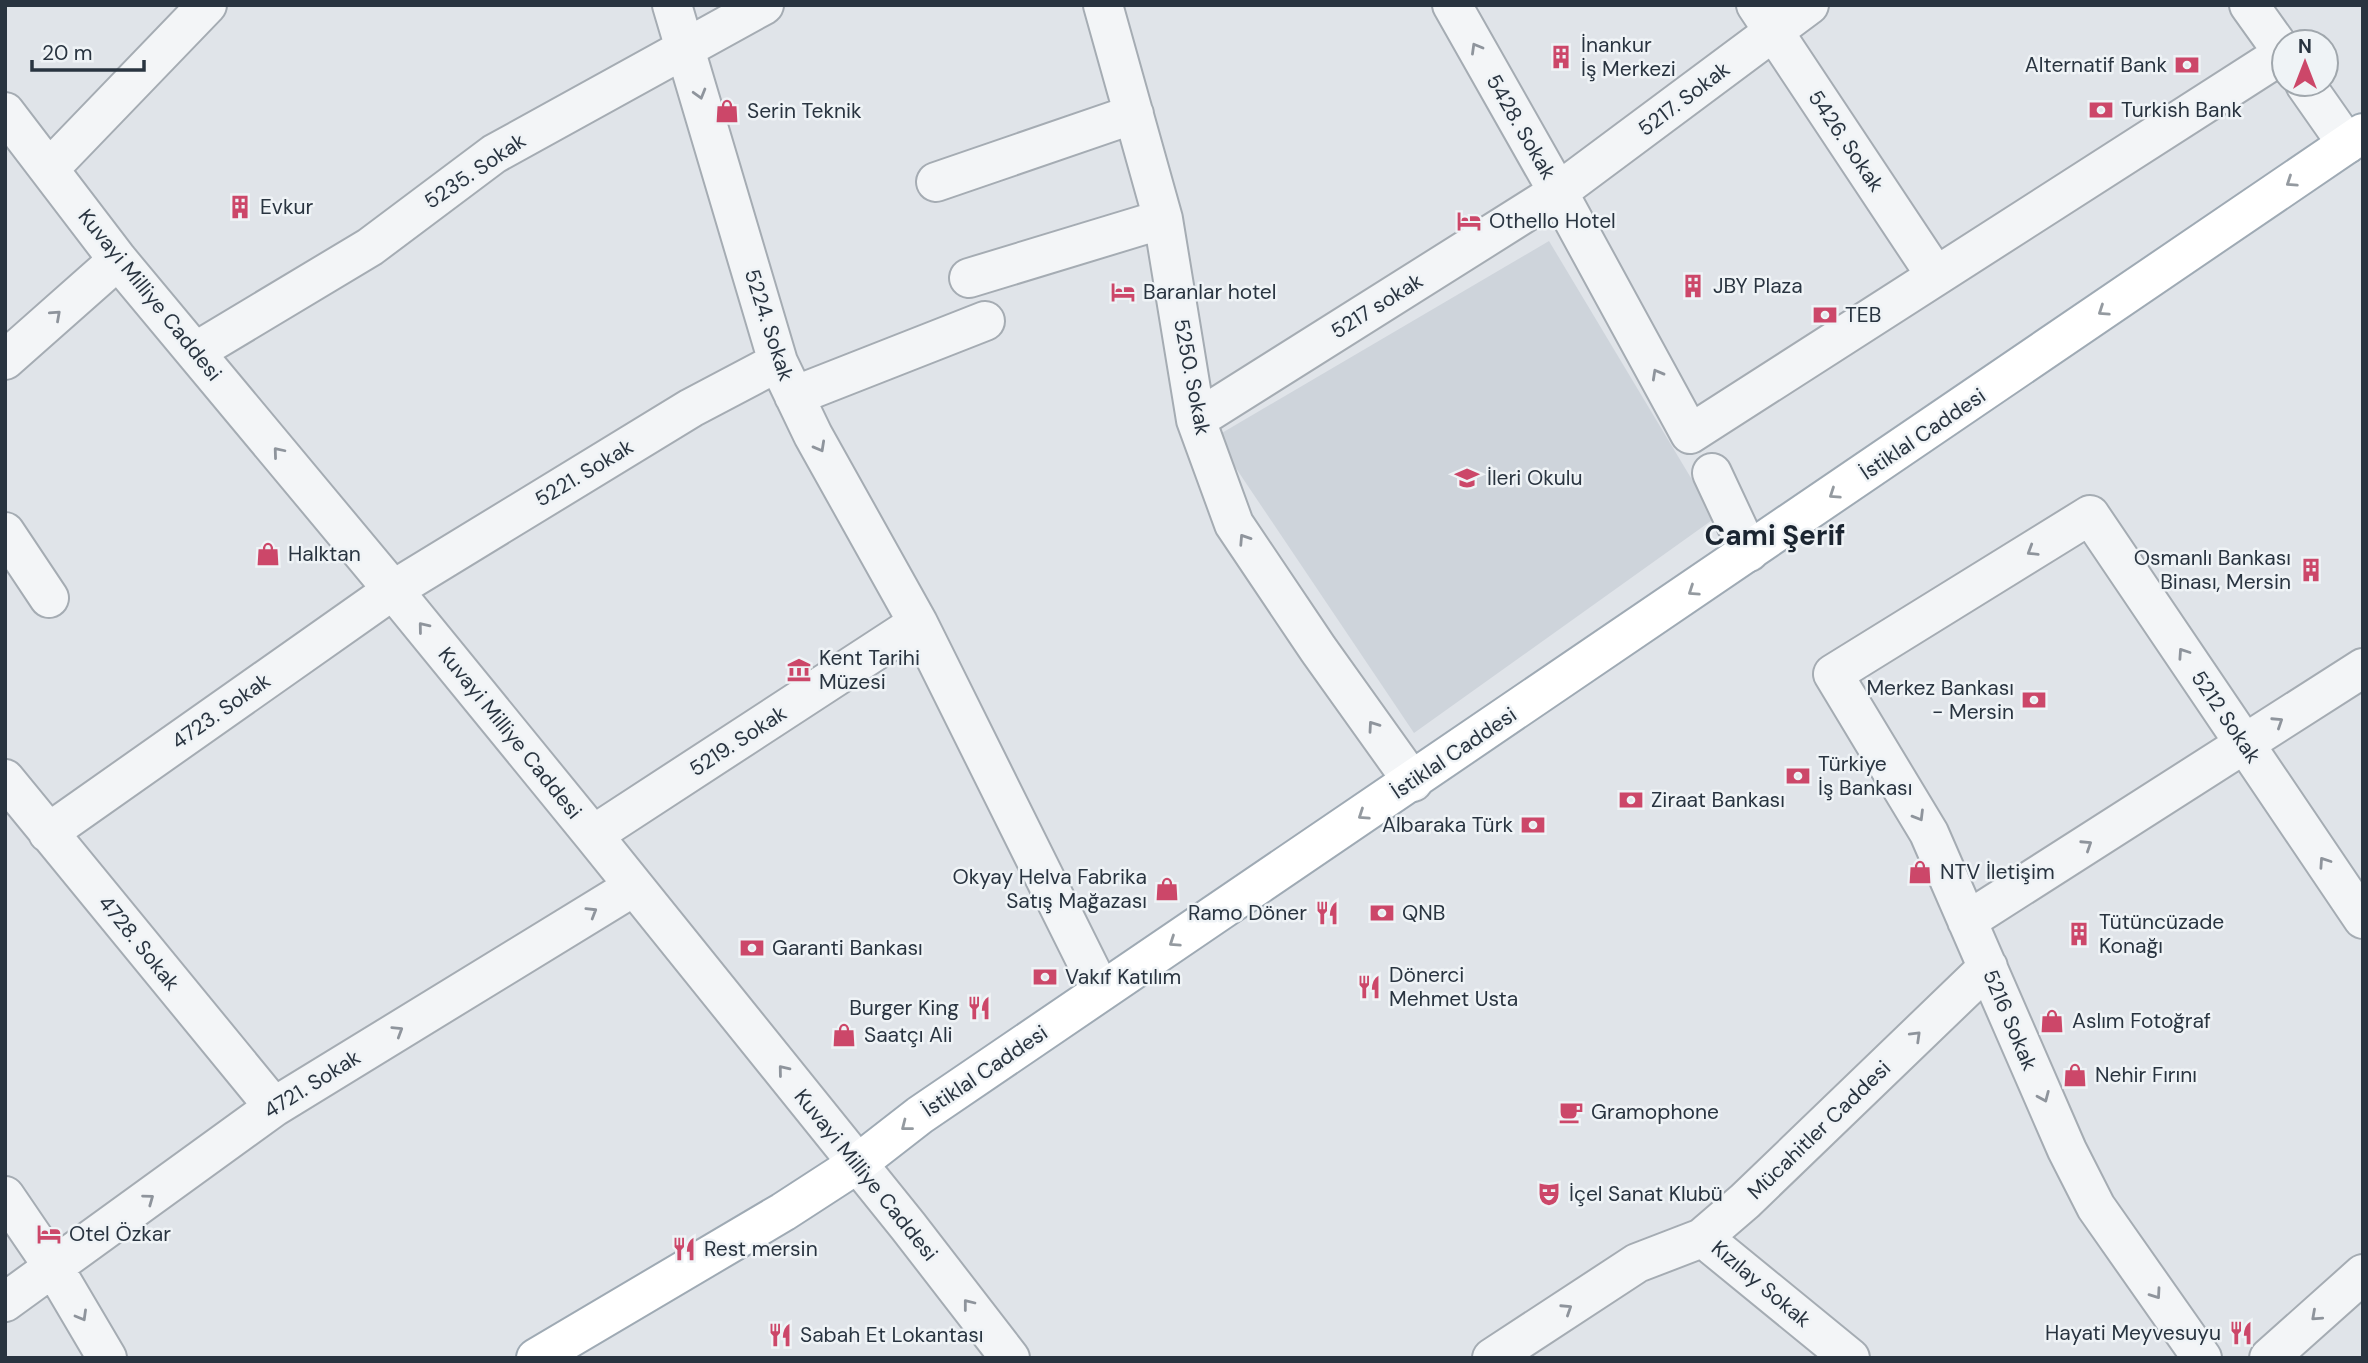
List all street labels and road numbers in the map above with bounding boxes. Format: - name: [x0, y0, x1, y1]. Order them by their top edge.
- street label: 5217. Sokak: [1632, 55, 1736, 143]
- street label: 5428. Sokak: [1480, 69, 1563, 185]
- street label: 5426. Sokak: [1802, 85, 1891, 198]
- street label: 5235. Sokak: [419, 127, 532, 215]
- street label: Kuvayi Milliye Caddesi: [72, 203, 228, 387]
- street label: 5224. Sokak: [738, 266, 800, 385]
- street label: 5217 sokak: [1326, 267, 1429, 345]
- street label: 5250. Sokak: [1167, 317, 1217, 438]
- street label: İstiklal Caddesi: [1855, 382, 1991, 486]
- street label: 5221. Sokak: [530, 432, 639, 513]
- street label: Kuvayi Milliye Caddesi: [432, 641, 588, 825]
- street label: 5212 Sokak: [2185, 665, 2267, 769]
- street label: 4723. Sokak: [166, 666, 276, 755]
- street label: 5219. Sokak: [684, 699, 792, 783]
- street label: İstiklal Caddesi: [1386, 701, 1522, 805]
- street label: 4728. Sokak: [92, 890, 186, 997]
- street label: 5216 Sokak: [1976, 965, 2044, 1075]
- street label: İstiklal Caddesi: [917, 1019, 1053, 1123]
- street label: 4721. Sokak: [258, 1043, 366, 1125]
- street label: Mücahitler Caddesi: [1741, 1054, 1897, 1206]
- street label: Kuvayi Milliye Caddesi: [788, 1083, 944, 1267]
- street label: Kızılay Sokak: [1705, 1234, 1817, 1334]

